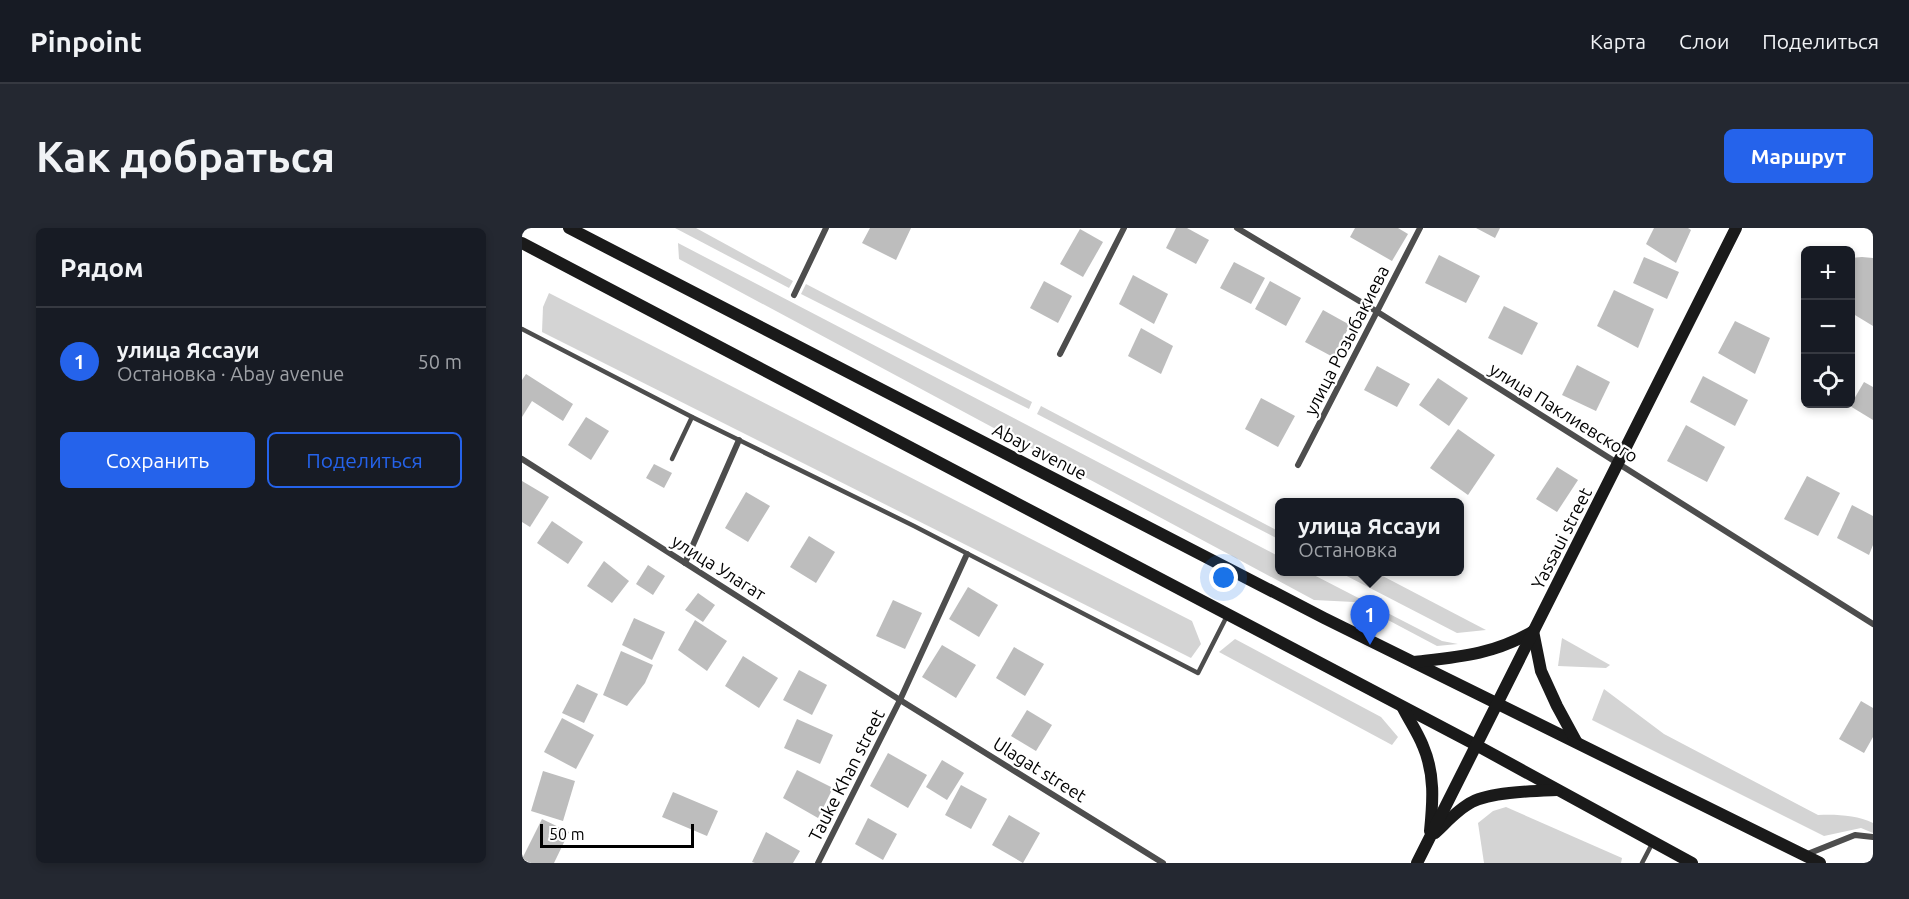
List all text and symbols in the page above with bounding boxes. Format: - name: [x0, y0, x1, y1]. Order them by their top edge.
- text: Pinpoint: [30, 26, 142, 57]
- text: Карта: [1590, 29, 1646, 53]
- text: Слои: [1679, 29, 1729, 53]
- text: Поделиться: [1762, 29, 1879, 53]
- button: Маршрут: [1724, 129, 1873, 183]
- text: Как добраться: [36, 133, 335, 180]
- map controls: [1801, 246, 1855, 408]
- button: +: [1801, 246, 1855, 300]
- text: Рядом: [60, 253, 144, 282]
- street label: улица Розыбакиева: [1300, 262, 1392, 418]
- button: −: [1801, 300, 1855, 354]
- text: улица Яссауи: [117, 337, 260, 362]
- text: 1: [74, 350, 85, 373]
- text: 50 m: [418, 350, 462, 373]
- button: locate: [1801, 354, 1855, 408]
- street label: улица Паклиевского: [1486, 358, 1642, 466]
- text: Остановка · Abay avenue: [117, 362, 344, 385]
- street label: Abay avenue: [990, 419, 1090, 483]
- button: Сохранить: [60, 432, 255, 488]
- button: Поделиться: [267, 432, 462, 488]
- street label: Yassaui street: [1527, 484, 1595, 592]
- popup: [1275, 498, 1464, 576]
- text: улица Яссауи: [1298, 513, 1441, 538]
- street label: улица Улагат: [668, 530, 770, 604]
- text: Остановка: [1298, 538, 1397, 561]
- your location: [1209, 563, 1238, 592]
- pin: 1: [1350, 596, 1390, 645]
- street label: Tauke Khan street: [804, 706, 888, 844]
- street label: Ulagat street: [990, 733, 1090, 805]
- scale bar: [540, 821, 694, 848]
- text: 50 m: [549, 825, 585, 843]

